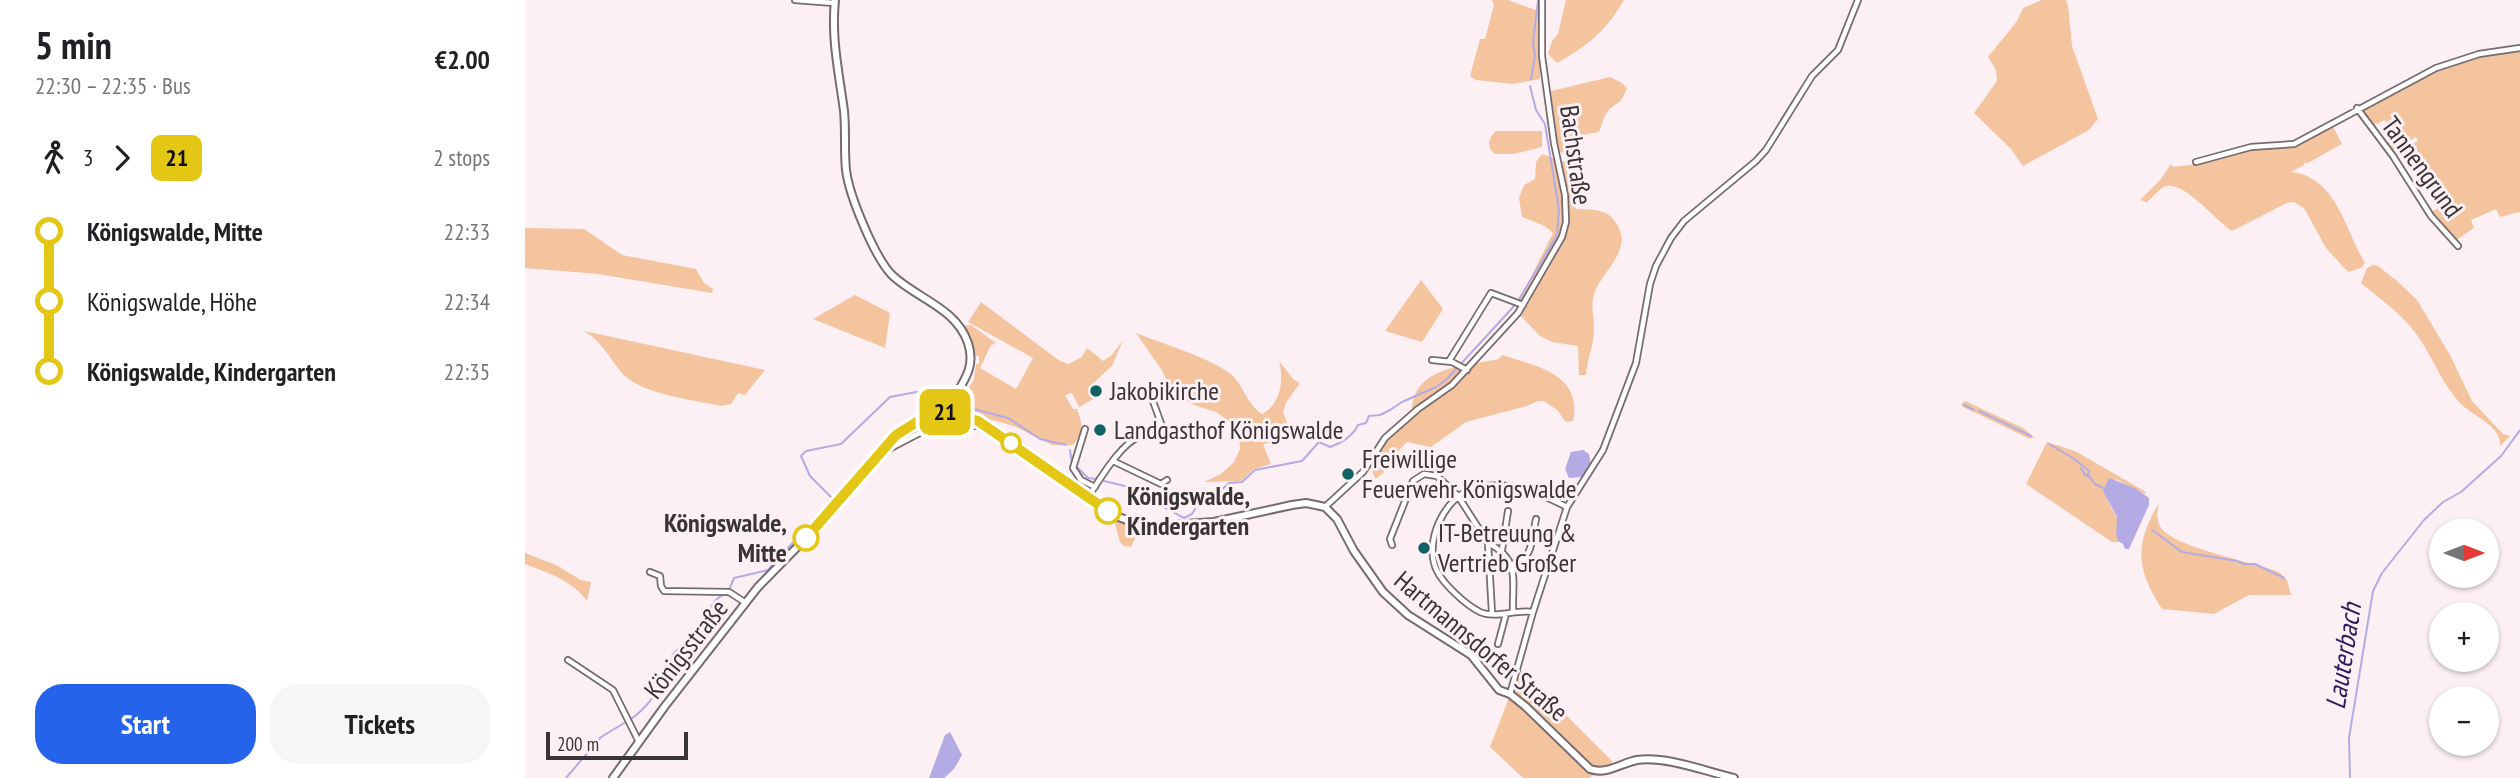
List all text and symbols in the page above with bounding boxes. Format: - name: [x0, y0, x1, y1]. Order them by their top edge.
- text: 5 min: [35, 20, 112, 69]
- text: €2.00: [435, 43, 490, 76]
- text: 22:30 – 22:35 · Bus: [35, 71, 191, 100]
- street label: Bachstraße: [1553, 103, 1600, 207]
- street label: Tannengrund: [2375, 110, 2470, 224]
- icon: walk: [35, 139, 73, 177]
- icon: forward: [103, 139, 141, 177]
- text: 21: [165, 142, 188, 173]
- text: 3: [83, 143, 93, 172]
- text: 2 stops: [433, 143, 490, 172]
- text: Königswalde, Mitte: [87, 215, 263, 248]
- text: 22:33: [444, 217, 490, 246]
- text: Königswalde, Höhe: [87, 285, 257, 318]
- text: 22:34: [444, 287, 490, 316]
- text: Königswalde, Kindergarten: [87, 355, 336, 388]
- text: 22:35: [444, 357, 490, 386]
- place label: Jakobikirche: [1109, 374, 1219, 407]
- marker: Jakobikirche: [1088, 383, 1104, 399]
- line badge: 21: [913, 389, 977, 435]
- text: 21: [934, 396, 956, 427]
- place label: Landgasthof Königswalde: [1114, 413, 1344, 446]
- marker: Landgasthof Königswalde: [1092, 422, 1108, 438]
- unlabelled marker: [1001, 433, 1021, 453]
- place label: Freiwillige Feuerwehr Königswalde: [1362, 442, 1576, 505]
- marker: Freiwillige Feuerwehr Königswalde: [1340, 466, 1356, 482]
- place label: Königswalde, Kindergarten: [1127, 479, 1250, 542]
- marker: Königswalde, Kindergarten: [1095, 498, 1121, 524]
- place label: Königswalde, Mitte: [664, 506, 787, 569]
- place label: IT-Betreuung & Vertrieb Großer: [1437, 516, 1576, 579]
- north arrow: [2429, 518, 2499, 588]
- map controls: [2429, 518, 2499, 756]
- marker: Königswalde, Mitte: [793, 525, 819, 551]
- marker: IT-Betreuung & Vertrieb Großer: [1416, 540, 1432, 556]
- street label: Hartmannsdorfer Straße: [1388, 563, 1575, 728]
- street label: Königsstraße: [637, 592, 735, 705]
- water label: Lauterbach: [2316, 599, 2369, 712]
- button: +: [2429, 602, 2499, 672]
- button: Start: [35, 684, 256, 764]
- button: Tickets: [270, 684, 490, 764]
- button: −: [2429, 686, 2499, 756]
- scale bar: [546, 729, 688, 761]
- text: 200 m: [557, 732, 599, 756]

